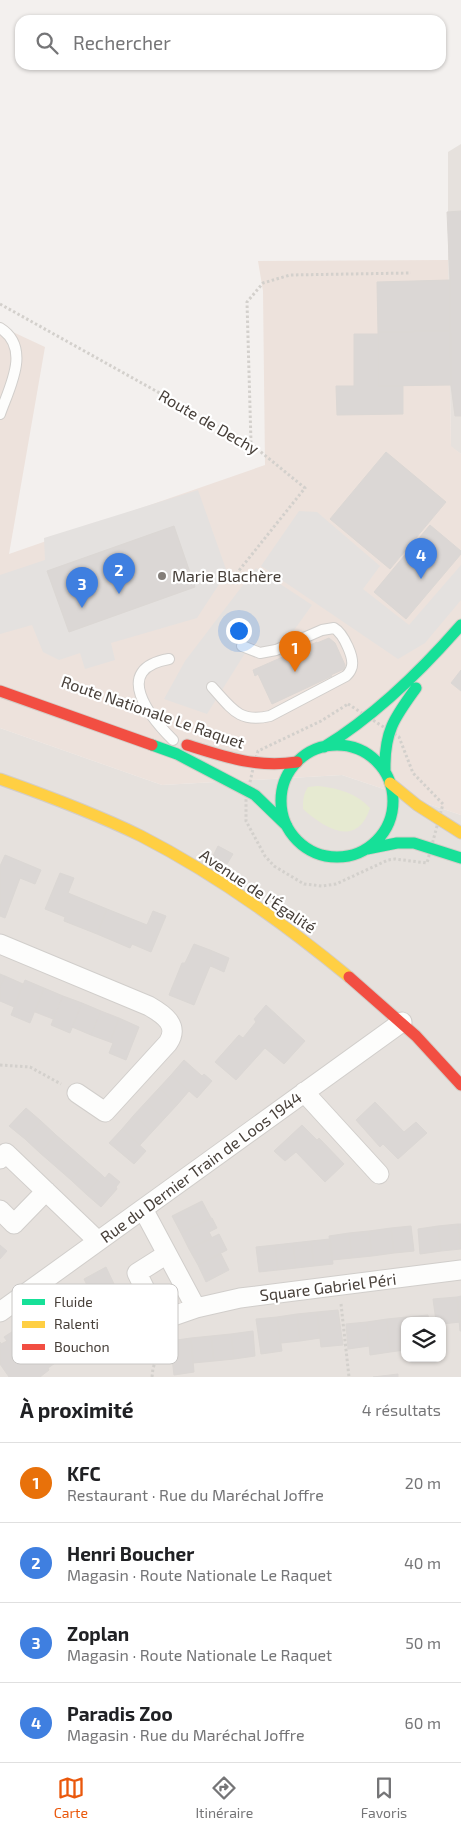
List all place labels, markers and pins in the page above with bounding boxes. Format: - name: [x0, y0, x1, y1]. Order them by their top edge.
- pin: 4: [405, 538, 437, 579]
- pin: 2: [103, 553, 135, 594]
- place label: Marie Blachère: [172, 566, 281, 585]
- pin: 3: [66, 567, 98, 608]
- marker: Marie Blachère: [156, 570, 168, 582]
- pin: 1: [279, 631, 311, 672]

